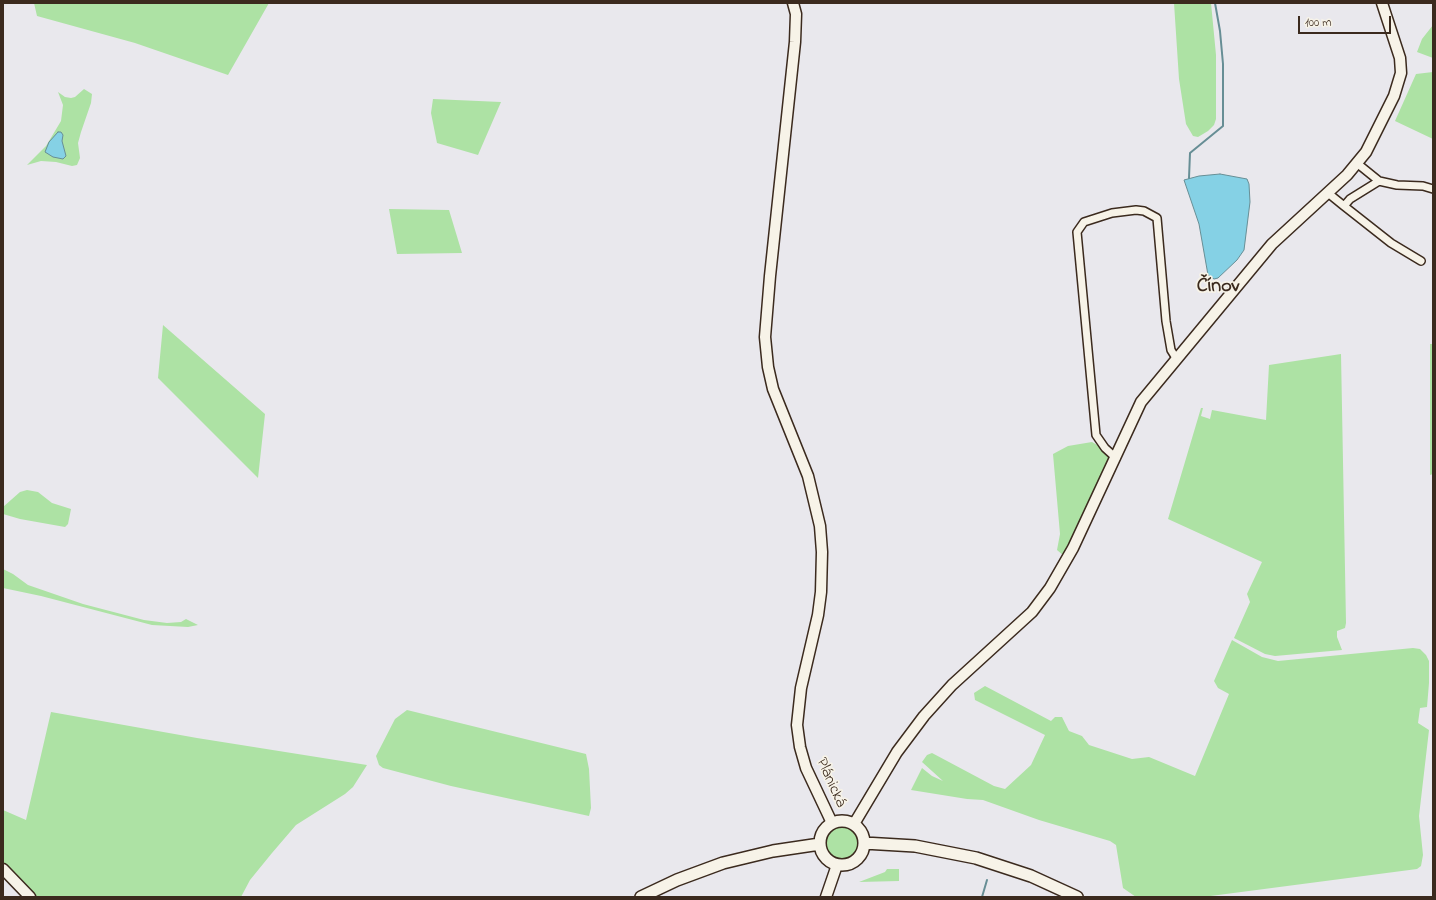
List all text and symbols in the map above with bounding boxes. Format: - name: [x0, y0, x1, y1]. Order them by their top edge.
- scale bar: [1300, 8, 1393, 34]
- text: 100 m: [1305, 14, 1332, 32]
- district label: Čínov: [1197, 276, 1239, 300]
- street label: Plánická: [811, 755, 849, 811]

